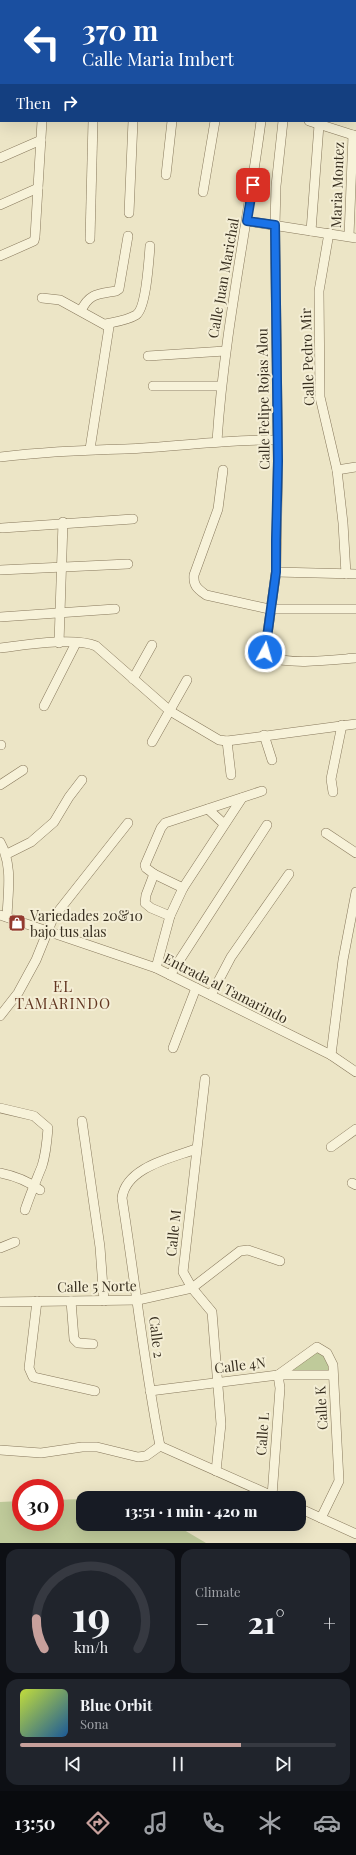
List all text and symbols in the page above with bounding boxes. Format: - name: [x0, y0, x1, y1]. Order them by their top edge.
- text: 370 m: [82, 11, 158, 48]
- icon: left: [16, 16, 68, 68]
- text: Calle Maria Imbert: [82, 47, 234, 71]
- icon: right: [59, 92, 81, 114]
- text: Then: [16, 93, 51, 113]
- street label: Maria Montez: [326, 141, 348, 229]
- pin: [236, 168, 270, 202]
- icon: arrive: [242, 174, 264, 196]
- street label: Calle Juan Marichal: [203, 216, 243, 340]
- street label: Calle Pedro Mir: [296, 307, 318, 406]
- street label: Calle Felipe Rojas Alou: [252, 328, 274, 470]
- position arrow: [244, 631, 286, 673]
- place label: Variedades 20&10 bajo tus alas: [29, 906, 143, 941]
- shop icon: Variedades 20&10 bajo tus alas: [7, 913, 27, 933]
- street label: Entrada al Tamarindo: [161, 948, 292, 1028]
- district label: EL TAMARINDO: [15, 976, 111, 1013]
- street label: Calle M: [161, 1209, 185, 1257]
- street label: Calle 5 Norte: [57, 1276, 137, 1296]
- street label: Calle 2: [145, 1315, 169, 1359]
- street label: Calle 4N: [213, 1352, 267, 1378]
- street label: Calle K: [310, 1385, 332, 1431]
- street label: Calle L: [251, 1412, 273, 1456]
- speed limit sign: 30: [12, 1479, 64, 1531]
- text: 13:51 · 1 min · 420 m: [125, 1501, 257, 1521]
- text: Climate: [195, 1583, 241, 1600]
- text: 19: [71, 1587, 110, 1642]
- text: 21°: [248, 1602, 285, 1642]
- text: −: [195, 1608, 209, 1638]
- text: +: [323, 1608, 336, 1638]
- text: km/h: [73, 1638, 108, 1657]
- text: Blue Orbit: [80, 1695, 152, 1715]
- text: Sona: [80, 1715, 108, 1732]
- icon: previous: [62, 1753, 84, 1775]
- icon: pause: [167, 1753, 189, 1775]
- icon: next: [272, 1753, 294, 1775]
- icon: directions: [84, 1809, 112, 1837]
- icon: music: [142, 1809, 170, 1837]
- icon: phone: [199, 1809, 227, 1837]
- icon: climate: [256, 1809, 284, 1837]
- icon: car: [313, 1809, 341, 1837]
- text: 13:50: [15, 1811, 55, 1835]

